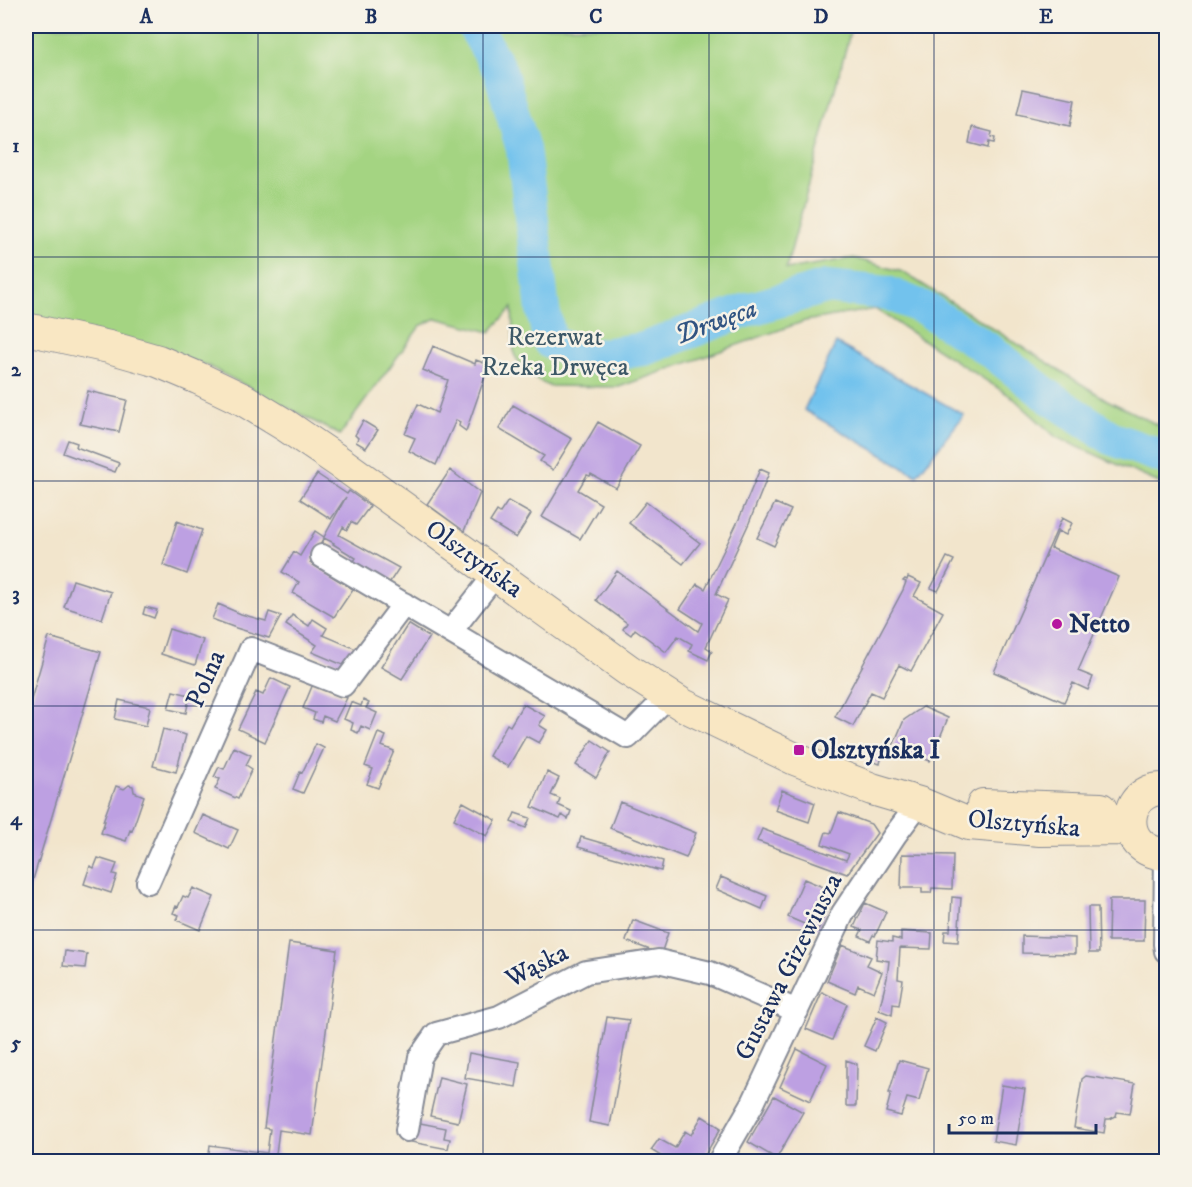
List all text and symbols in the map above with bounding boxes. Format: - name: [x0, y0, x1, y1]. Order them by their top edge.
- text: A: [139, 5, 154, 30]
- text: B: [365, 5, 377, 30]
- text: C: [589, 5, 603, 30]
- text: D: [814, 5, 829, 30]
- text: E: [1039, 5, 1053, 30]
- text: 1: [12, 134, 20, 159]
- water label: Drwęca: [670, 292, 762, 352]
- park label: Rezerwat Rzeka Drwęca: [481, 321, 629, 384]
- text: 2: [11, 358, 22, 383]
- street label: Olsztyńska: [419, 512, 529, 606]
- text: 3: [12, 582, 20, 607]
- place label: Netto: [1069, 608, 1130, 641]
- marker: Netto: [1050, 617, 1064, 631]
- street label: Polna: [179, 645, 233, 713]
- place label: Olsztyńska I: [811, 734, 940, 767]
- marker: Olsztyńska I: [792, 743, 806, 757]
- street label: Olsztyńska: [966, 803, 1082, 845]
- text: 4: [10, 807, 23, 832]
- street label: Gustawa Gizewiusza: [728, 868, 850, 1066]
- street label: Wąska: [499, 936, 574, 996]
- text: 5: [10, 1031, 21, 1056]
- scale bar: [949, 1097, 1096, 1135]
- text: 50 m: [958, 1108, 994, 1130]

